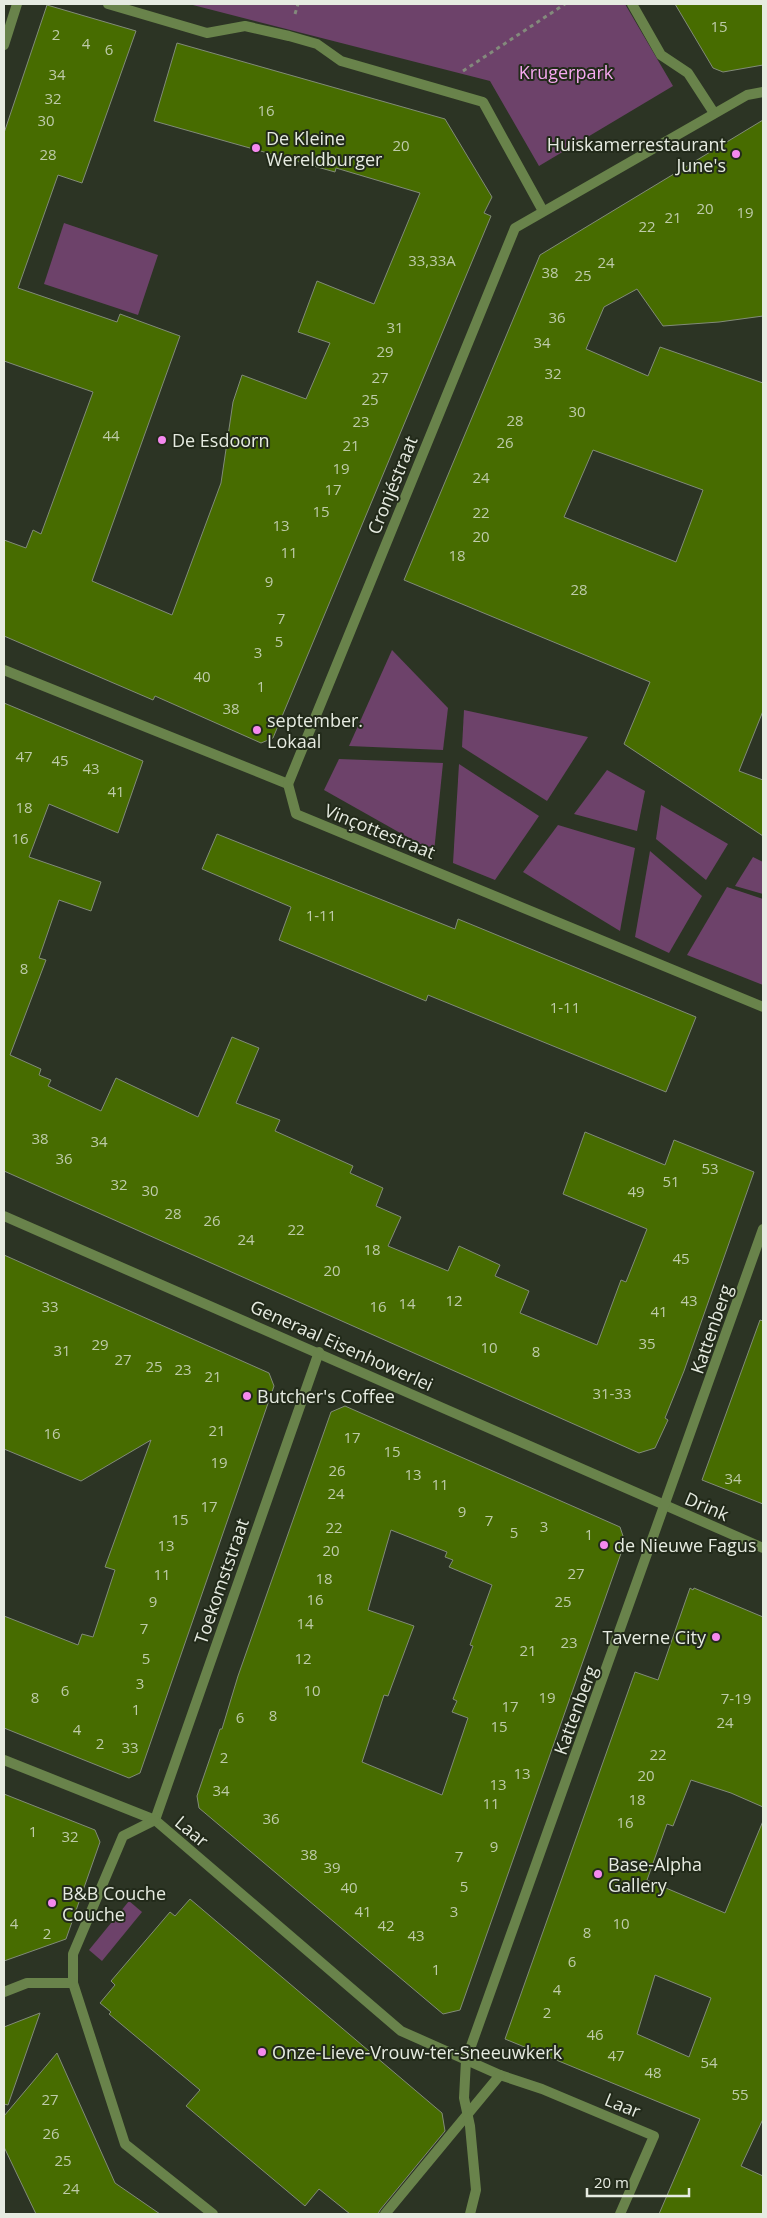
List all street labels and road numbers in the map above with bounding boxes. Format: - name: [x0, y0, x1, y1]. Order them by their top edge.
- street label: Cronjéstraat: [361, 432, 423, 538]
- street label: Vinçottestraat: [321, 798, 439, 864]
- street label: Kattenberg: [684, 1281, 738, 1377]
- street label: Generaal Eisenhowerlei: [247, 1294, 437, 1396]
- street label: Drink: [681, 1486, 733, 1526]
- street label: Toekomststraat: [188, 1515, 254, 1647]
- street label: Kattenberg: [548, 1662, 602, 1758]
- street label: Laar: [170, 1810, 214, 1852]
- street label: Laar: [601, 2087, 645, 2123]

